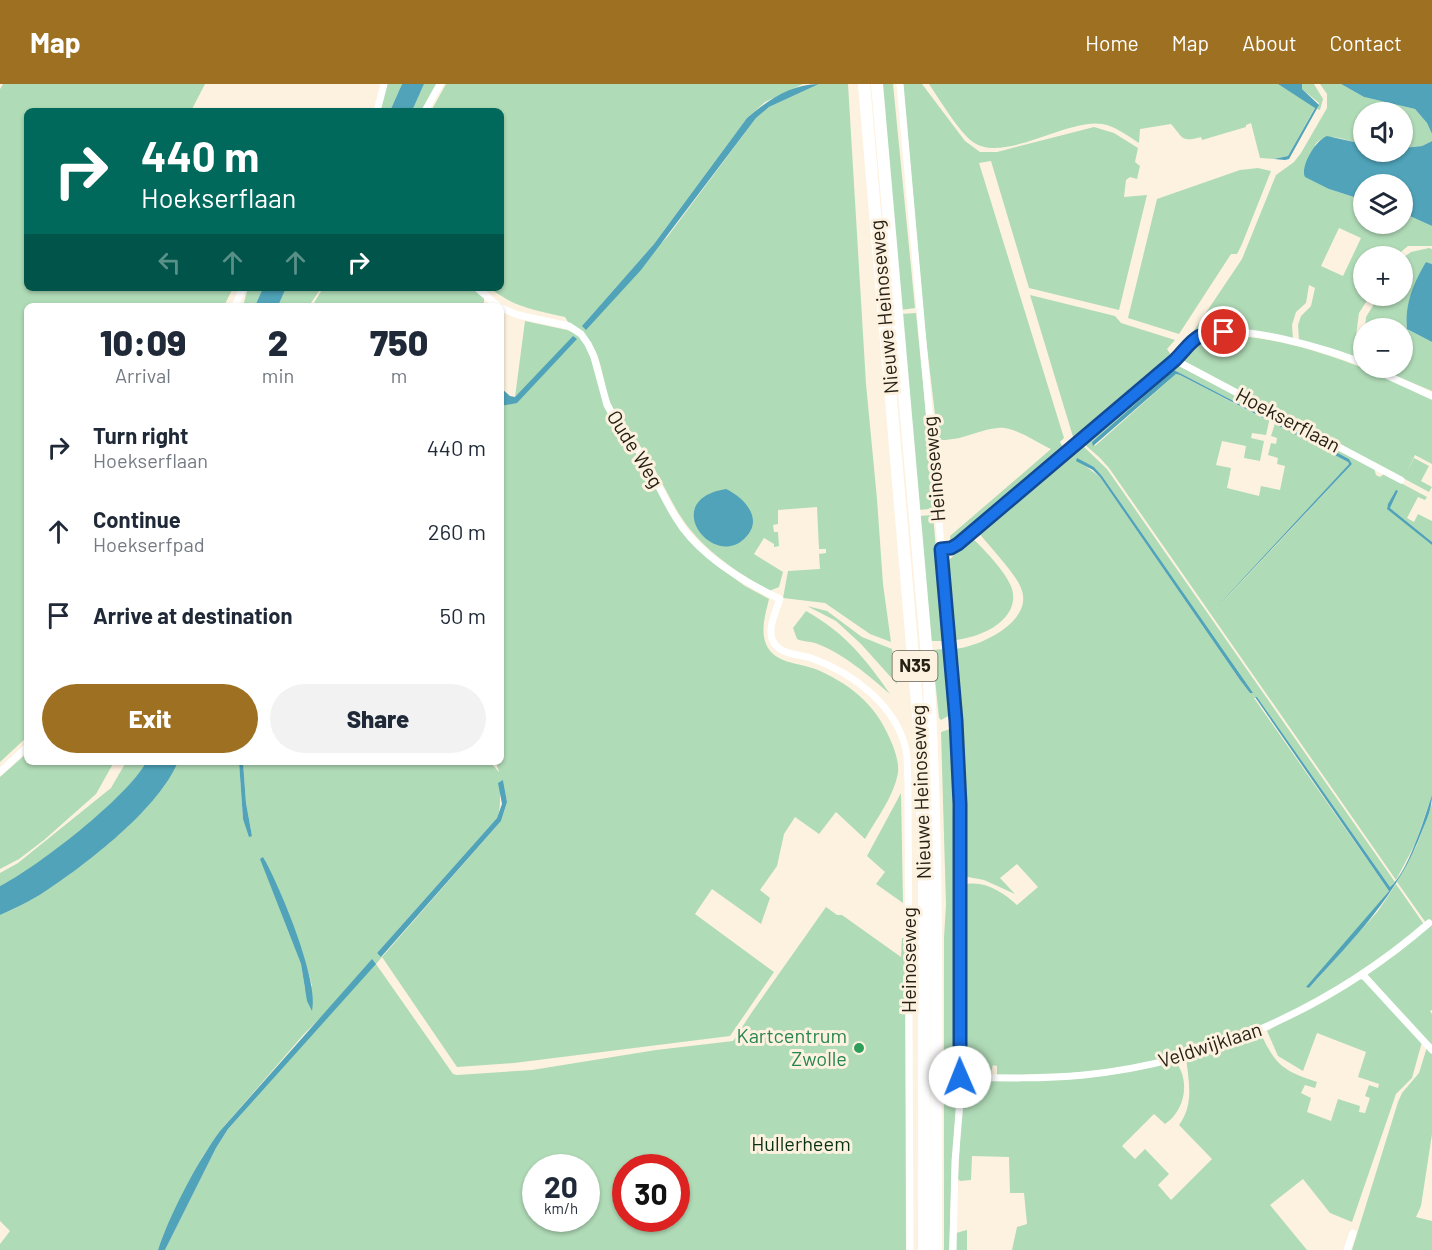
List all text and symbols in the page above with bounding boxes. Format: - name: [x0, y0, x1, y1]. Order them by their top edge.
- text: Map: [30, 25, 81, 59]
- text: Home: [1085, 30, 1139, 55]
- text: Map: [1172, 30, 1209, 55]
- text: About: [1242, 30, 1297, 55]
- text: Contact: [1330, 30, 1402, 55]
- map controls: [1353, 102, 1413, 378]
- button: sound: [1353, 102, 1413, 162]
- text: 440 m: [141, 130, 259, 180]
- icon: right: [42, 132, 120, 210]
- button: layers: [1353, 174, 1413, 234]
- text: Hoekserflaan: [141, 181, 296, 213]
- street label: Nieuwe Heinoseweg: [863, 219, 903, 395]
- icon: left: [153, 246, 186, 279]
- icon: ahead: [216, 246, 249, 279]
- icon: ahead: [279, 246, 312, 279]
- icon: right: [342, 246, 375, 279]
- button: +: [1353, 246, 1413, 306]
- pin: [1198, 306, 1249, 357]
- icon: arrive: [1207, 315, 1240, 348]
- button: −: [1353, 318, 1413, 378]
- text: 10:09: [100, 320, 186, 363]
- text: 2: [268, 320, 288, 363]
- text: 750: [370, 320, 428, 363]
- text: Arrival: [115, 363, 171, 387]
- text: min: [262, 363, 294, 387]
- text: m: [391, 363, 407, 387]
- street label: Hoekserflaan: [1232, 382, 1345, 457]
- street label: Oude Weg: [603, 405, 669, 492]
- street label: Heinoseweg: [916, 415, 950, 523]
- text: Turn right: [93, 422, 188, 448]
- icon: right: [42, 431, 75, 464]
- text: 440 m: [427, 434, 486, 460]
- text: Hoekserflaan: [93, 448, 208, 472]
- text: Continue: [93, 506, 181, 532]
- icon: ahead: [42, 515, 75, 548]
- text: 260 m: [428, 518, 486, 544]
- text: Hoekserfpad: [93, 532, 205, 556]
- icon: arrive: [42, 599, 75, 632]
- text: Arrive at destination: [93, 602, 292, 628]
- text: 50 m: [440, 602, 486, 628]
- road number: N35: [892, 651, 938, 681]
- button: Exit: [42, 684, 258, 753]
- button: Share: [270, 684, 486, 753]
- street label: Nieuwe Heinoseweg: [905, 704, 935, 880]
- street label: Heinoseweg: [896, 907, 920, 1013]
- street label: Veldwijklaan: [1155, 1016, 1264, 1072]
- place label: Kartcentrum Zwolle: [736, 1023, 847, 1070]
- marker: Kartcentrum Zwolle: [852, 1041, 866, 1055]
- position arrow: [928, 1045, 992, 1109]
- park label: Hullerheem: [751, 1131, 851, 1155]
- speed limit sign: 30: [612, 1154, 690, 1232]
- text: 20: [544, 1168, 578, 1204]
- text: km/h: [544, 1199, 578, 1217]

